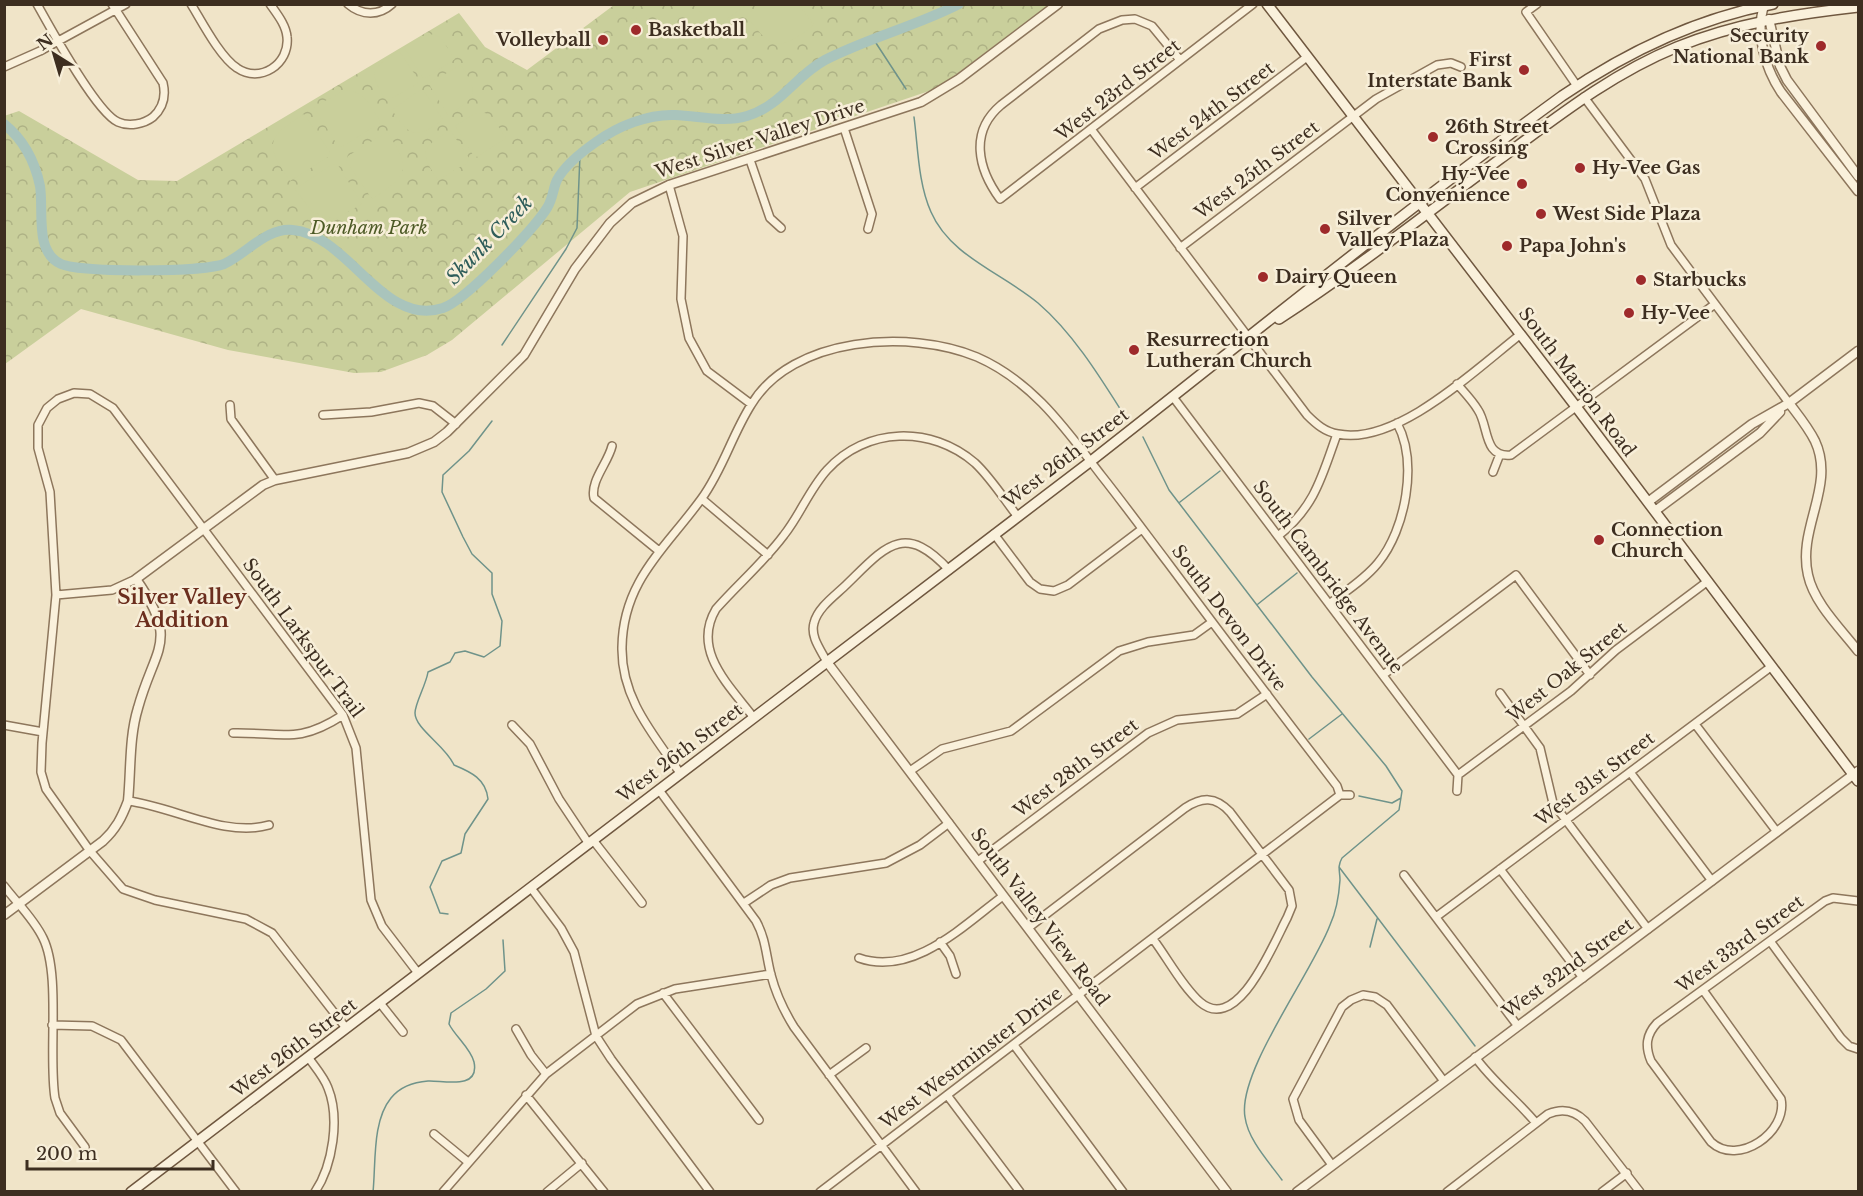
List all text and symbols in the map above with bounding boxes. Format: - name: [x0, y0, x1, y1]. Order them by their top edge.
- place label: Basketball: [648, 19, 746, 41]
- marker: Basketball: [629, 23, 643, 37]
- north arrow: [24, 24, 84, 84]
- place label: Security National Bank: [1673, 25, 1810, 68]
- place label: Volleyball: [495, 29, 592, 51]
- text: N: [33, 30, 57, 55]
- marker: Volleyball: [596, 33, 610, 47]
- street label: West 23rd Street: [1050, 34, 1185, 146]
- marker: Security National Bank: [1814, 39, 1828, 53]
- place label: First Interstate Bank: [1367, 49, 1513, 92]
- street label: West 24th Street: [1145, 57, 1279, 166]
- marker: First Interstate Bank: [1517, 63, 1531, 77]
- street label: West Silver Valley Drive: [652, 95, 867, 184]
- street label: West 25th Street: [1190, 116, 1324, 225]
- place label: 26th Street Crossing: [1445, 116, 1549, 159]
- marker: 26th Street Crossing: [1426, 130, 1440, 144]
- place label: Hy-Vee Gas: [1592, 157, 1700, 179]
- marker: Hy-Vee Gas: [1573, 161, 1587, 175]
- place label: Hy-Vee Convenience: [1385, 163, 1510, 206]
- marker: Hy-Vee Convenience: [1515, 177, 1529, 191]
- water label: Skunk Creek: [441, 191, 537, 289]
- place label: West Side Plaza: [1552, 203, 1701, 225]
- marker: West Side Plaza: [1534, 207, 1548, 221]
- place label: Silver Valley Plaza: [1336, 208, 1450, 251]
- park label: Dunham Park: [310, 217, 427, 239]
- marker: Silver Valley Plaza: [1318, 222, 1332, 236]
- place label: Papa John's: [1519, 235, 1626, 257]
- marker: Papa John's: [1500, 239, 1514, 253]
- place label: Dairy Queen: [1275, 266, 1397, 288]
- place label: Starbucks: [1653, 269, 1746, 291]
- marker: Dairy Queen: [1256, 270, 1270, 284]
- marker: Starbucks: [1634, 273, 1648, 287]
- place label: Hy-Vee: [1641, 302, 1710, 324]
- street label: South Marion Road: [1514, 303, 1640, 461]
- marker: Hy-Vee: [1622, 306, 1636, 320]
- place label: Resurrection Lutheran Church: [1146, 329, 1312, 372]
- marker: Resurrection Lutheran Church: [1127, 343, 1141, 357]
- street label: West 26th Street: [998, 404, 1133, 513]
- street label: South Cambridge Avenue: [1248, 476, 1408, 678]
- place label: Connection Church: [1611, 519, 1723, 562]
- marker: Connection Church: [1592, 533, 1606, 547]
- street label: South Devon Drive: [1167, 541, 1291, 695]
- street label: South Larkspur Trail: [238, 554, 368, 722]
- district label: Silver Valley Addition: [117, 585, 248, 632]
- street label: West Oak Street: [1502, 617, 1631, 728]
- street label: West 26th Street: [612, 699, 747, 808]
- street label: West 28th Street: [1008, 714, 1143, 823]
- street label: West 31st Street: [1530, 727, 1659, 832]
- street label: South Valley View Road: [966, 824, 1114, 1010]
- street label: West 33rd Street: [1671, 890, 1808, 998]
- street label: West 32nd Street: [1498, 913, 1638, 1023]
- street label: West Westminster Drive: [875, 982, 1066, 1134]
- street label: West 26th Street: [226, 994, 361, 1103]
- scale bar: [27, 1133, 213, 1171]
- text: 200 m: [36, 1143, 97, 1165]

